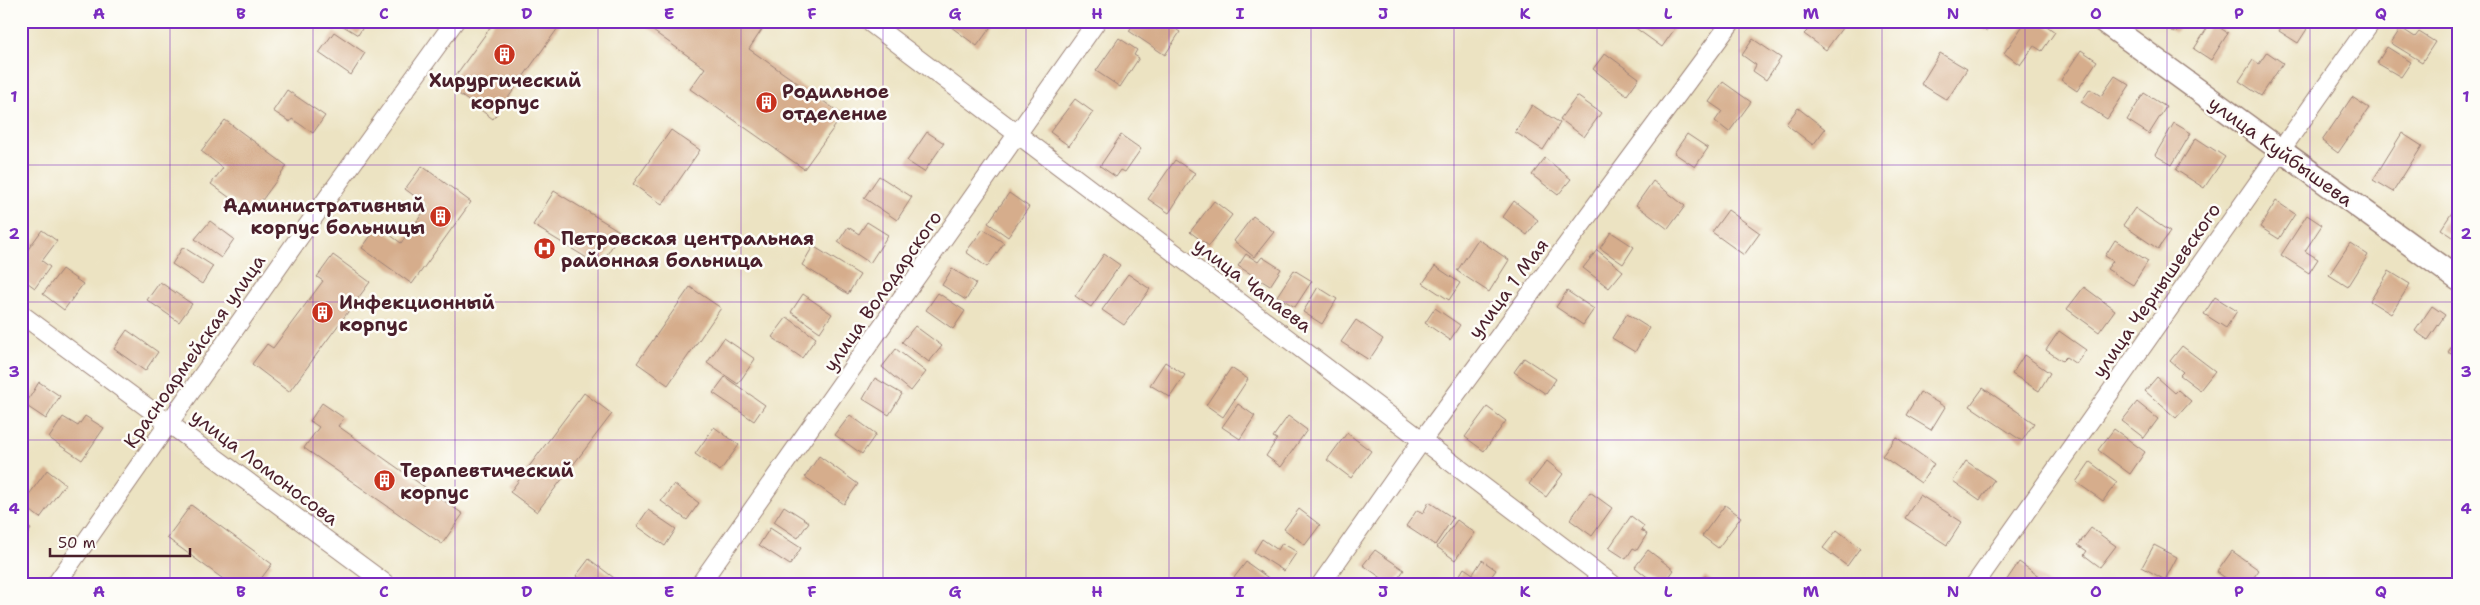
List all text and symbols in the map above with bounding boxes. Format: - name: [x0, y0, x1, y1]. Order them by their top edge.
- text: A: [93, 3, 105, 24]
- text: B: [236, 3, 246, 24]
- text: C: [379, 3, 389, 24]
- text: D: [521, 3, 533, 24]
- text: E: [664, 3, 674, 24]
- text: F: [807, 3, 817, 24]
- text: G: [949, 3, 962, 24]
- text: H: [1091, 3, 1103, 24]
- text: I: [1236, 3, 1245, 24]
- text: J: [1378, 3, 1388, 24]
- text: K: [1520, 3, 1531, 24]
- text: L: [1664, 3, 1673, 24]
- text: M: [1803, 3, 1820, 24]
- text: N: [1947, 3, 1959, 24]
- text: O: [2090, 3, 2102, 24]
- text: P: [2234, 3, 2244, 24]
- text: Q: [2375, 3, 2387, 24]
- building icon: Хирургический корпус: [493, 42, 517, 66]
- place label: Хирургический корпус: [429, 68, 581, 115]
- place label: Родильное отделение: [782, 79, 889, 126]
- text: 1: [10, 86, 18, 107]
- text: 1: [2462, 86, 2470, 107]
- building icon: Родильное отделение: [754, 90, 778, 114]
- street label: улица Куйбышева: [2203, 91, 2358, 212]
- place label: Административный корпус больницы: [223, 193, 425, 240]
- street label: улица Чернышевского: [2086, 198, 2226, 383]
- building icon: Административный корпус больницы: [429, 204, 453, 228]
- street label: улица Володарского: [817, 206, 947, 377]
- text: 2: [8, 223, 20, 244]
- text: 2: [2460, 223, 2472, 244]
- place label: Петровская центральная районная больница: [561, 226, 814, 273]
- street label: улица Чапаева: [1188, 233, 1317, 338]
- street label: улица 1 Мая: [1463, 233, 1554, 343]
- hospital icon: Петровская центральная районная больница: [533, 237, 557, 261]
- street label: Красноармейская улица: [118, 249, 271, 453]
- place label: Инфекционный корпус: [339, 290, 495, 337]
- building icon: Инфекционный корпус: [311, 301, 335, 325]
- text: 3: [8, 361, 20, 382]
- text: 3: [2460, 361, 2472, 382]
- street label: улица Ломоносова: [186, 404, 344, 531]
- place label: Терапевтический корпус: [400, 458, 574, 505]
- building icon: Терапевтический корпус: [372, 469, 396, 493]
- text: 4: [8, 498, 20, 519]
- text: 4: [2460, 498, 2472, 519]
- scale bar: [50, 525, 190, 557]
- text: 50 m: [58, 533, 96, 553]
- text: A: [93, 581, 105, 602]
- text: B: [236, 581, 246, 602]
- text: C: [379, 581, 389, 602]
- text: D: [521, 581, 533, 602]
- text: E: [664, 581, 674, 602]
- text: F: [807, 581, 817, 602]
- text: G: [949, 581, 962, 602]
- text: H: [1091, 581, 1103, 602]
- text: I: [1236, 581, 1245, 602]
- text: J: [1378, 581, 1388, 602]
- text: K: [1520, 581, 1531, 602]
- text: L: [1664, 581, 1673, 602]
- text: M: [1803, 581, 1820, 602]
- text: N: [1947, 581, 1959, 602]
- text: O: [2090, 581, 2102, 602]
- text: P: [2234, 581, 2244, 602]
- text: Q: [2375, 581, 2387, 602]

